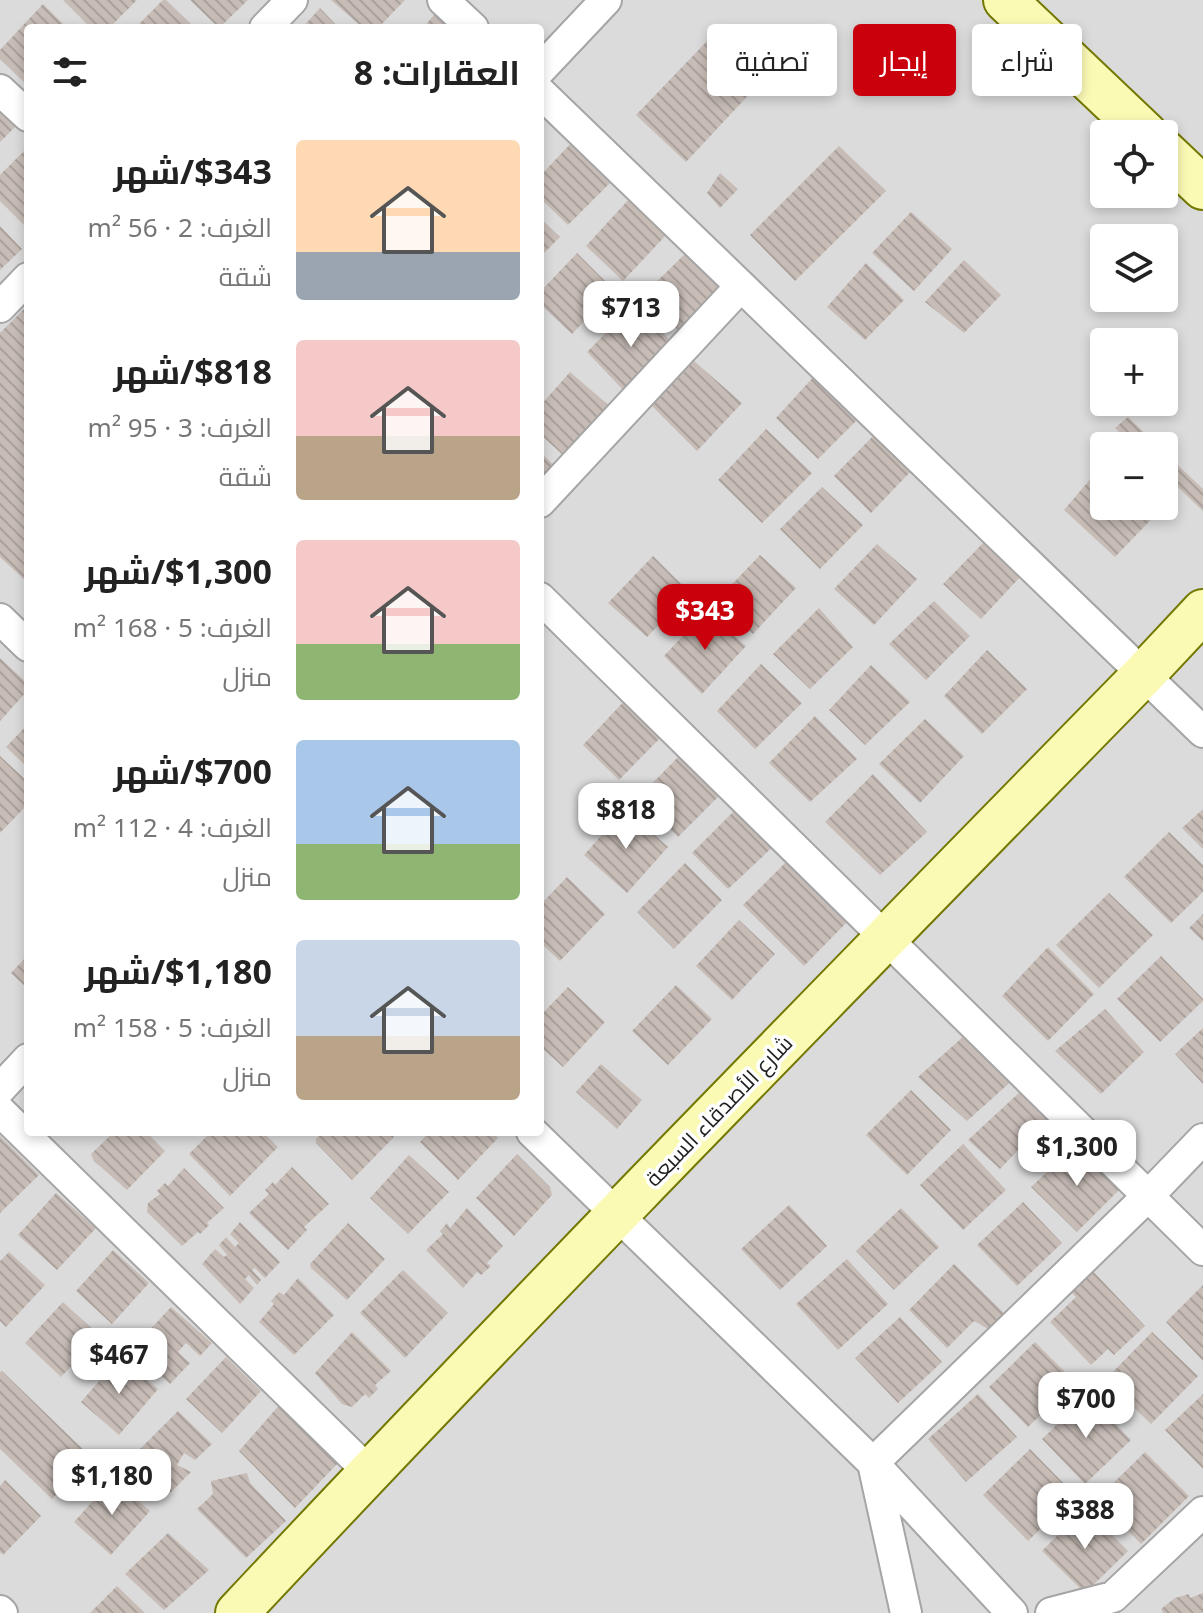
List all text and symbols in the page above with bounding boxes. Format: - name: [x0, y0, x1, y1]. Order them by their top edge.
- chip: تصفية: [707, 24, 837, 96]
- chip: إيجار: [853, 24, 956, 96]
- chip: شراء: [972, 24, 1082, 96]
- text: العقارات: 8: [354, 49, 520, 95]
- icon: filters: [48, 50, 92, 94]
- map controls: [1090, 120, 1178, 520]
- button: locate: [1090, 120, 1178, 208]
- text: $343/شهر: [114, 148, 272, 194]
- icon: home: [360, 172, 456, 268]
- text: الغرف: 2 · 56 m²: [88, 209, 272, 245]
- button: layers: [1090, 224, 1178, 312]
- text: شقة: [219, 258, 272, 294]
- pin: $713: [584, 281, 678, 349]
- text: $713: [601, 289, 661, 325]
- button: +: [1090, 328, 1178, 416]
- text: $818/شهر: [114, 348, 272, 394]
- icon: home: [360, 372, 456, 468]
- text: الغرف: 3 · 95 m²: [88, 409, 272, 445]
- button: −: [1090, 432, 1178, 520]
- text: شقة: [219, 458, 272, 494]
- text: $1,300/شهر: [84, 548, 272, 594]
- icon: home: [360, 572, 456, 668]
- pin: $343: [658, 584, 752, 652]
- text: $343: [675, 592, 735, 628]
- text: الغرف: 5 · 168 m²: [73, 609, 272, 645]
- text: منزل: [223, 658, 272, 694]
- text: $700/شهر: [114, 748, 272, 794]
- icon: home: [360, 772, 456, 868]
- pin: $818: [579, 783, 673, 851]
- text: $818: [596, 791, 656, 827]
- text: الغرف: 4 · 112 m²: [73, 809, 272, 845]
- text: منزل: [223, 858, 272, 894]
- text: $1,180/شهر: [84, 948, 272, 994]
- icon: home: [360, 972, 456, 1068]
- text: الغرف: 5 · 158 m²: [73, 1009, 272, 1045]
- street label: شارع الأصدقاء السبعة: [638, 1028, 799, 1193]
- text: منزل: [223, 1058, 272, 1094]
- pin: $1,300: [1012, 1120, 1142, 1188]
- text: $1,300: [1036, 1128, 1118, 1164]
- pin: $467: [72, 1328, 166, 1396]
- text: $467: [89, 1336, 149, 1372]
- pin: $700: [1039, 1372, 1133, 1440]
- text: $700: [1056, 1380, 1116, 1416]
- pin: $1,180: [47, 1449, 177, 1517]
- text: $1,180: [71, 1457, 153, 1493]
- pin: $388: [1038, 1483, 1132, 1551]
- text: $388: [1055, 1491, 1115, 1527]

